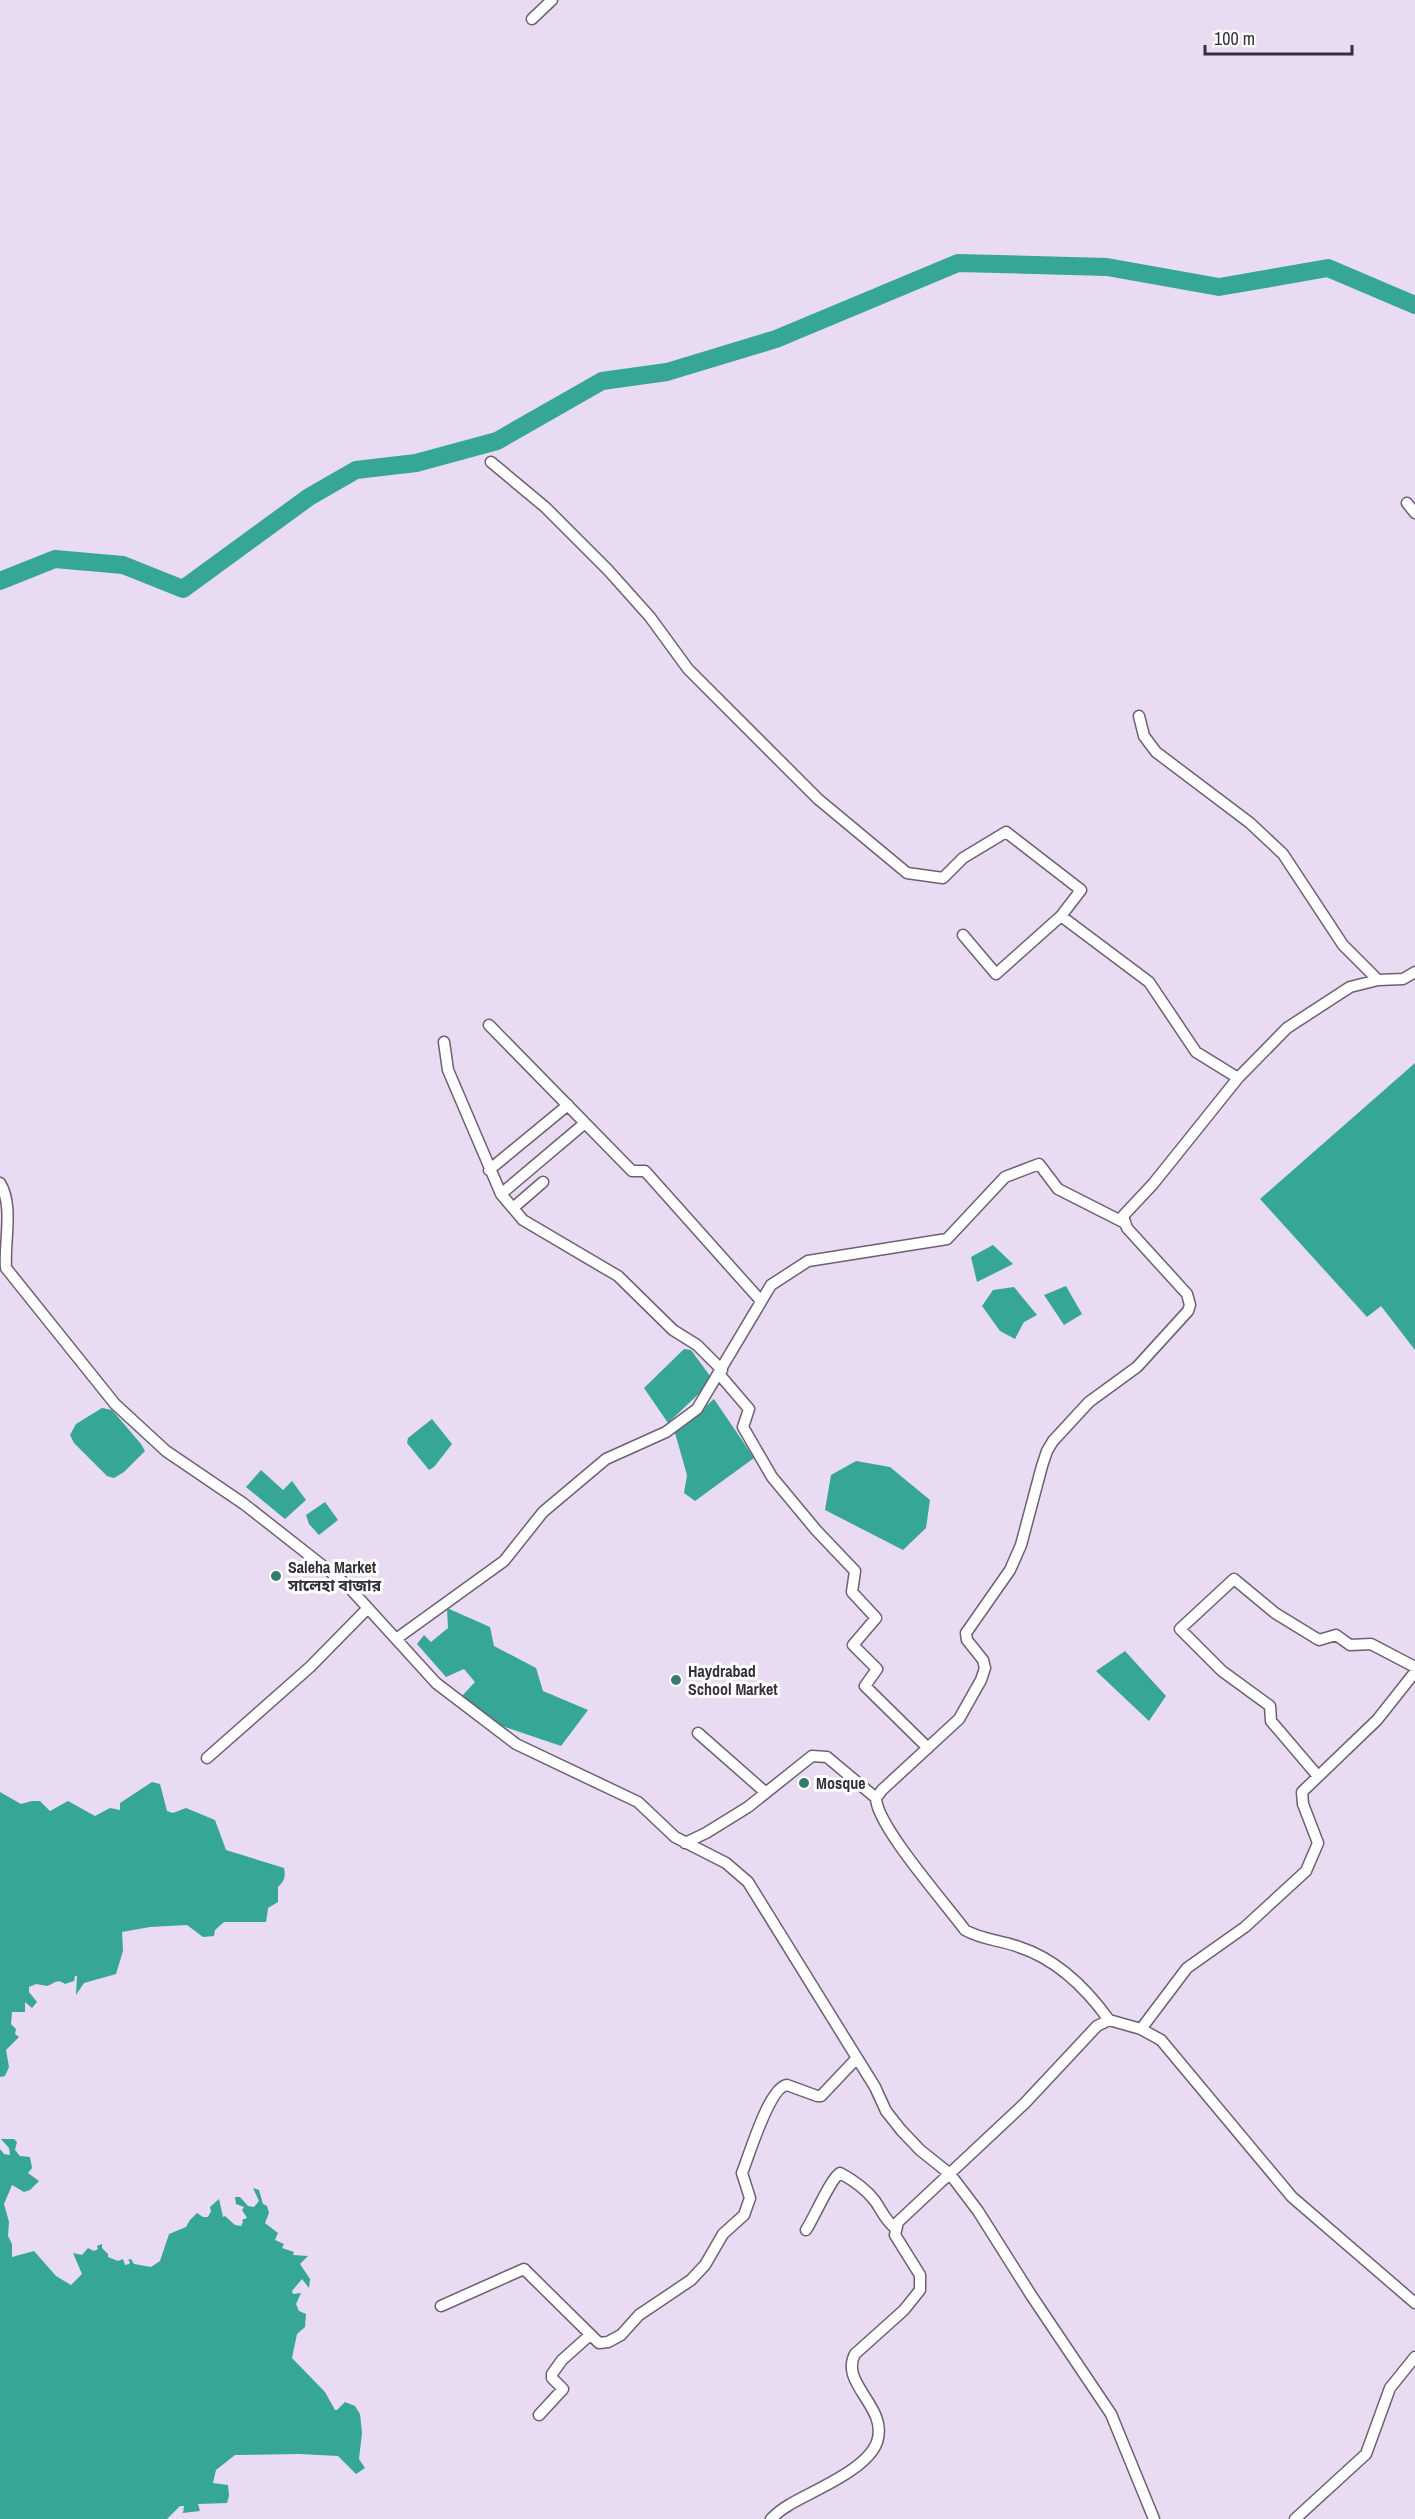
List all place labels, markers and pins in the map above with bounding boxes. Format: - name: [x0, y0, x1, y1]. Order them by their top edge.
- place label: Saleha Market সালেহা বাজার: [287, 1556, 381, 1596]
- marker: Saleha Market সালেহা বাজার: [269, 1569, 283, 1583]
- place label: Haydrabad School Market: [688, 1660, 778, 1700]
- marker: Haydrabad School Market: [669, 1673, 683, 1687]
- place label: Mosque: [816, 1772, 866, 1794]
- marker: Mosque: [797, 1776, 811, 1790]

